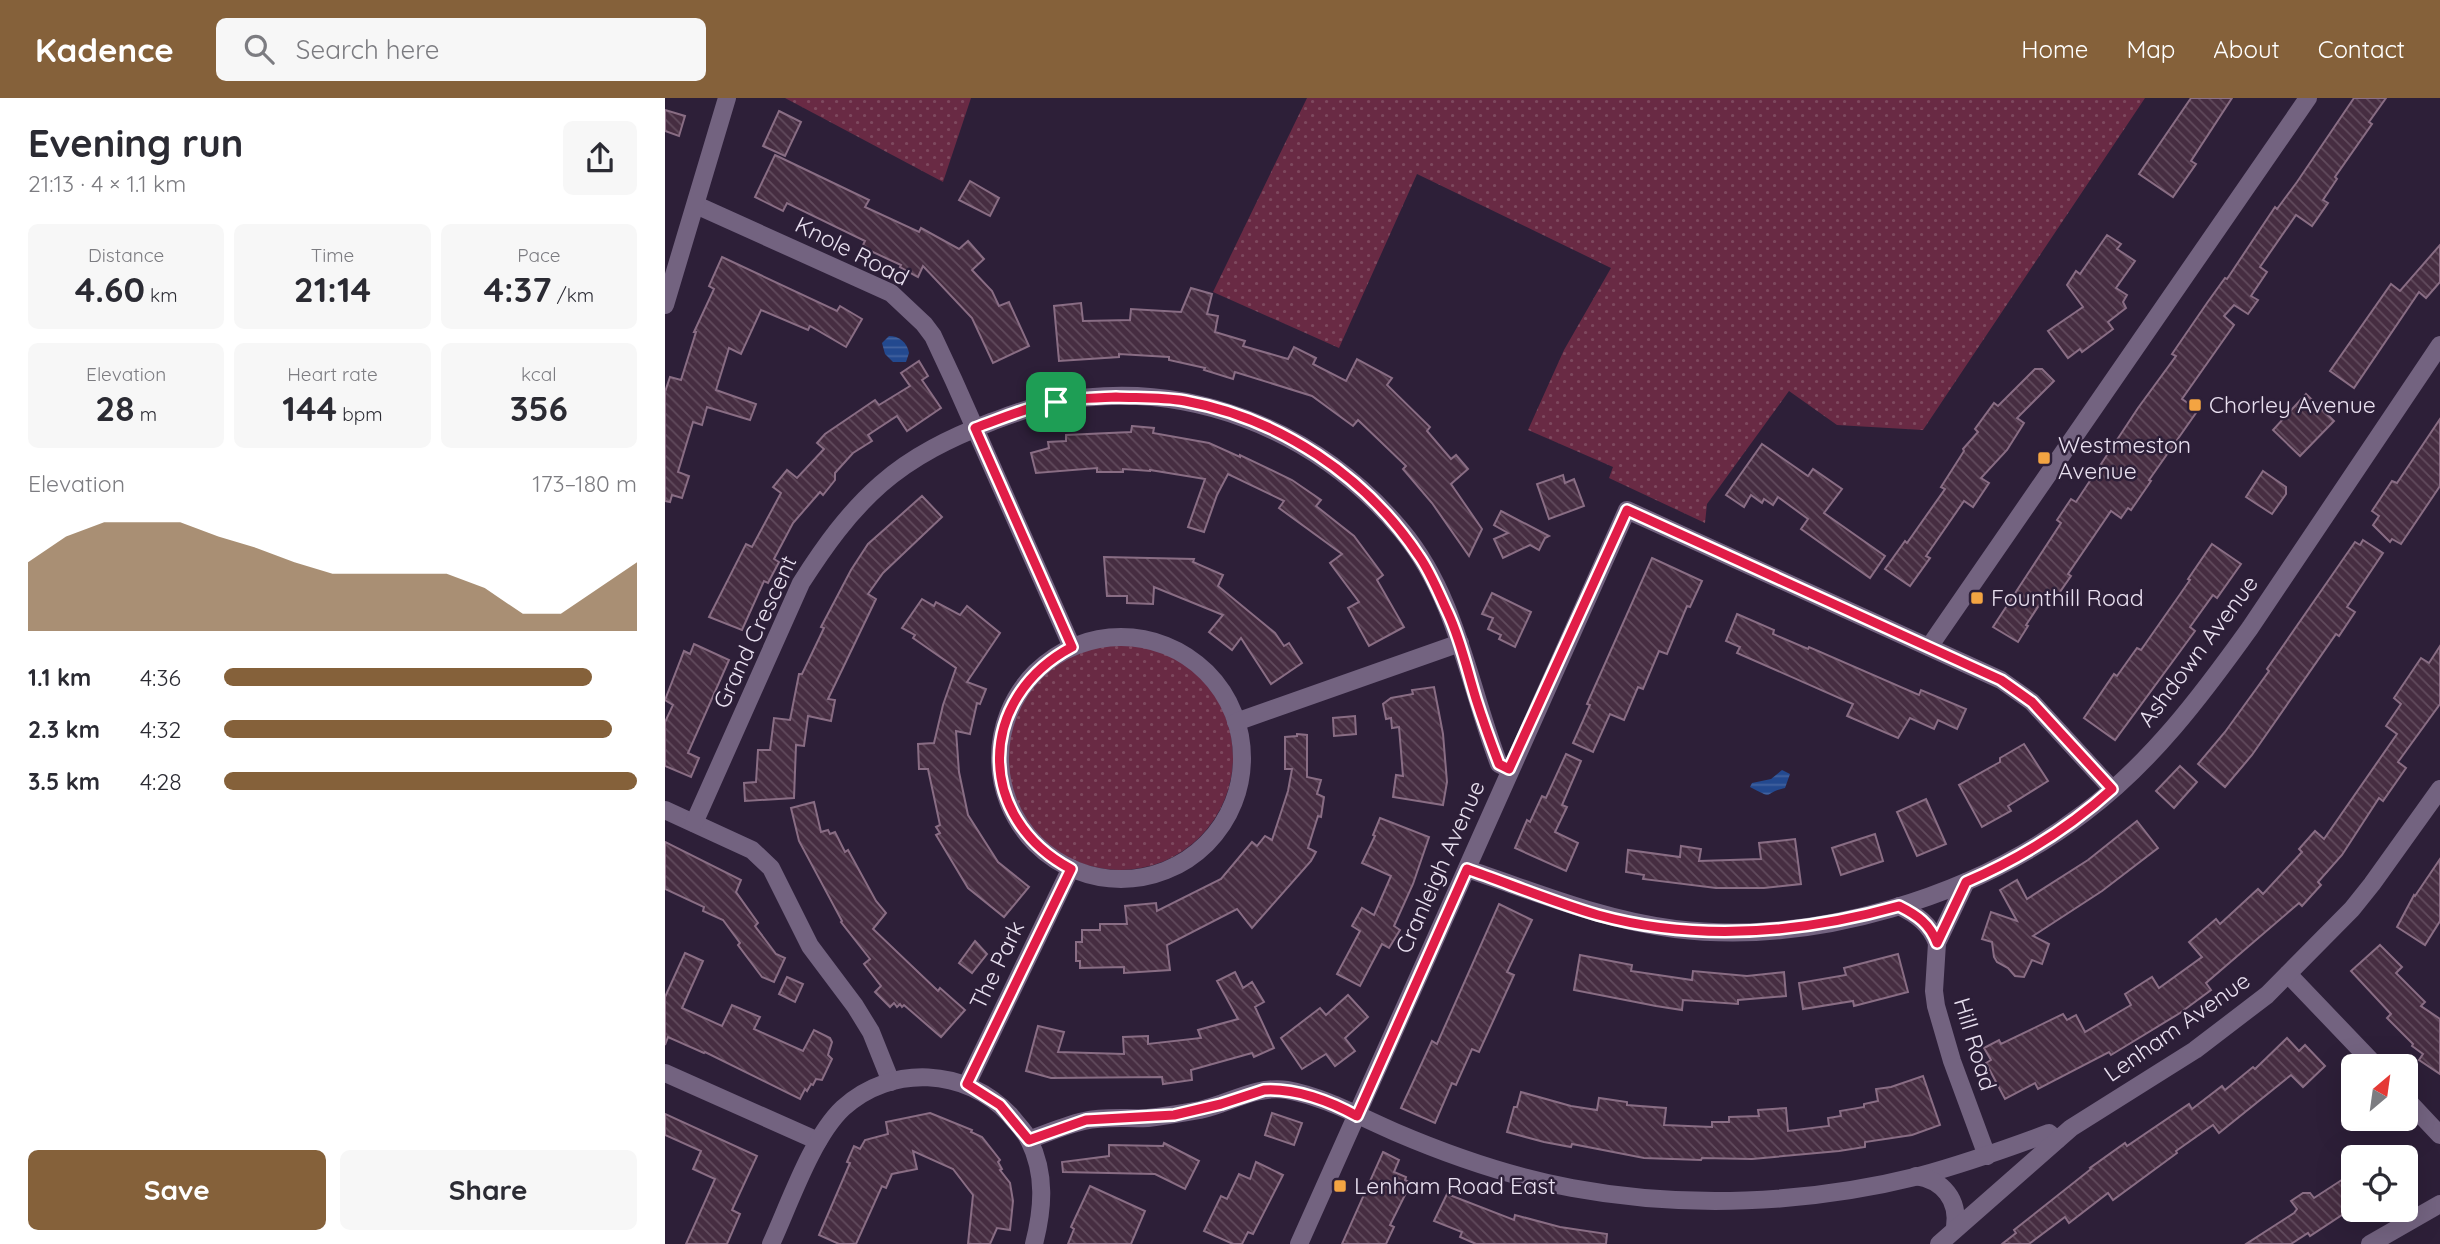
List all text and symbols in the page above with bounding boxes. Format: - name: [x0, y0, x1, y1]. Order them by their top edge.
- search box: [216, 18, 706, 81]
- text: Kadence: [35, 29, 174, 70]
- icon: search: [240, 30, 278, 68]
- text: Search here: [296, 33, 439, 66]
- text: Home: [2021, 34, 2088, 64]
- text: Map: [2126, 34, 2175, 64]
- text: About: [2213, 34, 2280, 64]
- text: Contact: [2318, 34, 2405, 64]
- text: Evening run: [28, 119, 243, 167]
- button: share: [563, 121, 637, 195]
- text: 21:13 · 4 × 1.1 km: [28, 169, 186, 198]
- street label: Knole Road: [790, 210, 914, 292]
- text: Distance: [88, 243, 164, 267]
- text: Time: [311, 243, 354, 267]
- text: Pace: [517, 243, 560, 267]
- text: 4.60: [75, 267, 145, 311]
- text: 21:14: [294, 267, 371, 311]
- text: 4:37: [483, 267, 552, 311]
- text: km: [145, 283, 178, 307]
- text: /km: [552, 283, 594, 307]
- text: Elevation: [86, 362, 166, 386]
- text: Heart rate: [287, 362, 378, 386]
- text: kcal: [521, 362, 557, 386]
- pin: [1026, 372, 1086, 432]
- icon: arrive: [1037, 383, 1075, 421]
- text: 28: [95, 386, 134, 430]
- text: 144: [282, 386, 337, 430]
- text: 356: [510, 386, 568, 430]
- place label: Chorley Avenue: [2209, 390, 2376, 419]
- marker: Chorley Avenue: [2187, 397, 2203, 413]
- text: m: [134, 402, 157, 426]
- text: bpm: [337, 402, 383, 426]
- place label: Westmeston Avenue: [2058, 430, 2191, 485]
- marker: Westmeston Avenue: [2036, 450, 2052, 466]
- text: Elevation: [28, 469, 125, 498]
- text: 173–180 m: [532, 469, 637, 498]
- street label: Grand Crescent: [707, 551, 803, 713]
- street label: Ashdown Avenue: [2131, 569, 2264, 732]
- place label: Founthill Road: [1991, 583, 2144, 612]
- marker: Founthill Road: [1969, 590, 1985, 606]
- text: 1.1 km: [28, 663, 91, 692]
- text: 4:36: [140, 663, 181, 692]
- text: 2.3 km: [28, 715, 100, 744]
- text: 4:32: [140, 715, 181, 744]
- text: 3.5 km: [28, 767, 100, 796]
- text: 4:28: [140, 767, 182, 796]
- street label: Cranleigh Avenue: [1388, 776, 1491, 958]
- street label: The Park: [963, 916, 1030, 1014]
- street label: Lenham Avenue: [2098, 966, 2255, 1088]
- street label: Hill Road: [1948, 994, 2003, 1094]
- north arrow: [2341, 1054, 2419, 1130]
- map controls: [2341, 1054, 2418, 1222]
- button: locate: [2341, 1145, 2418, 1222]
- button: Save: [28, 1150, 326, 1230]
- button: Share: [340, 1150, 637, 1230]
- place label: Lenham Road East: [1354, 1171, 1556, 1200]
- marker: Lenham Road East: [1332, 1178, 1348, 1194]

